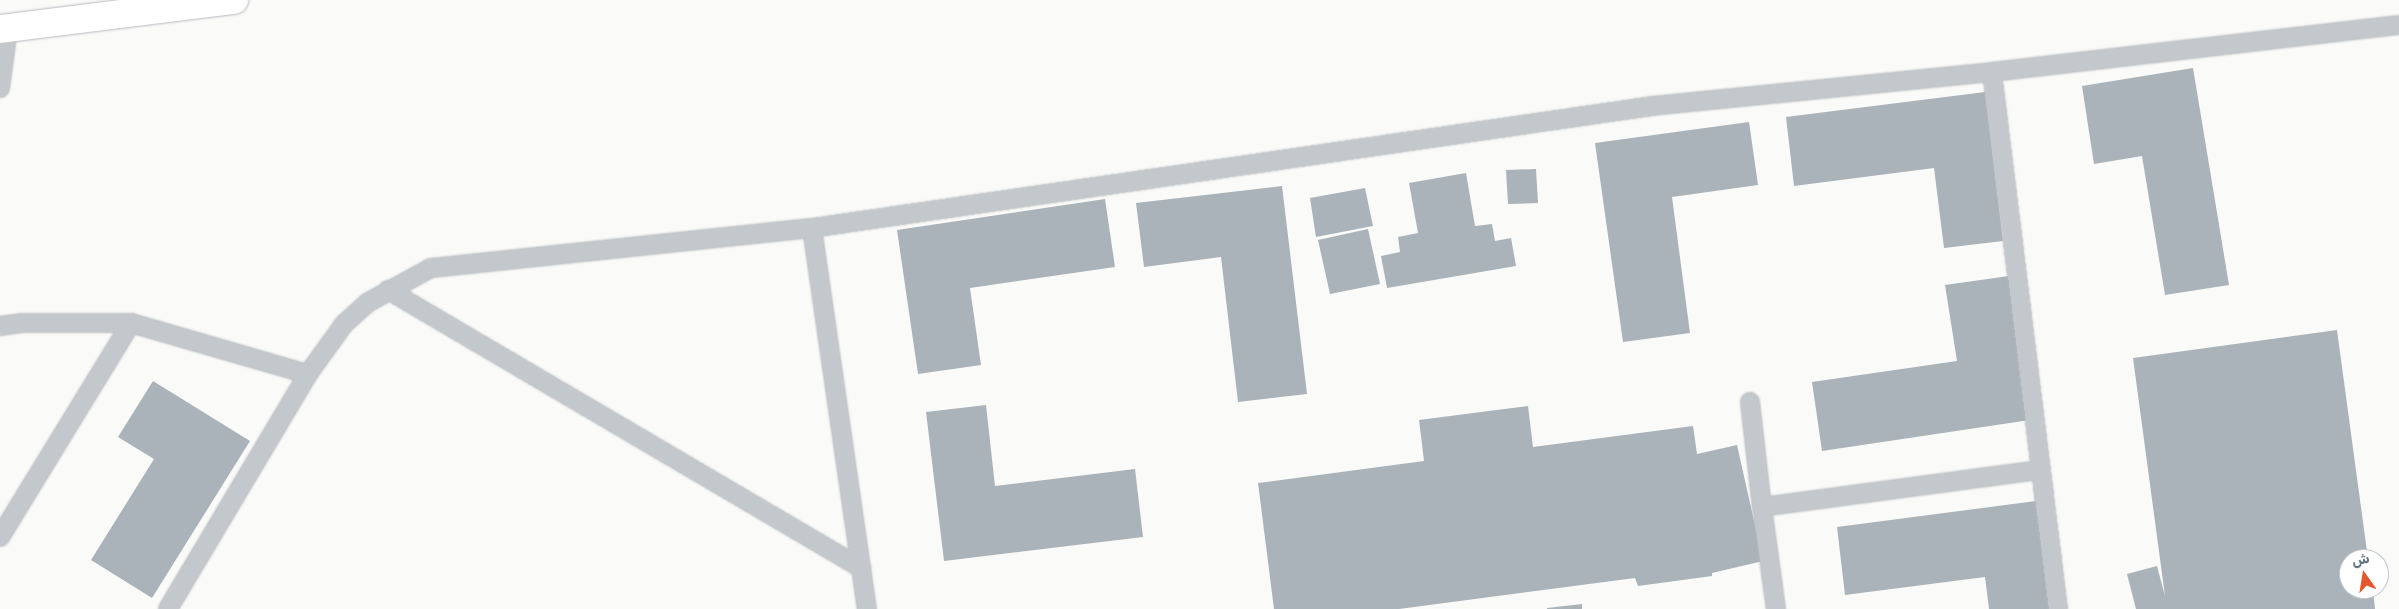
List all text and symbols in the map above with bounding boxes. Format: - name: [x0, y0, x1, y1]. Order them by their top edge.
- north arrow: [2339, 549, 2389, 599]
- text: ش: [2350, 550, 2371, 570]

